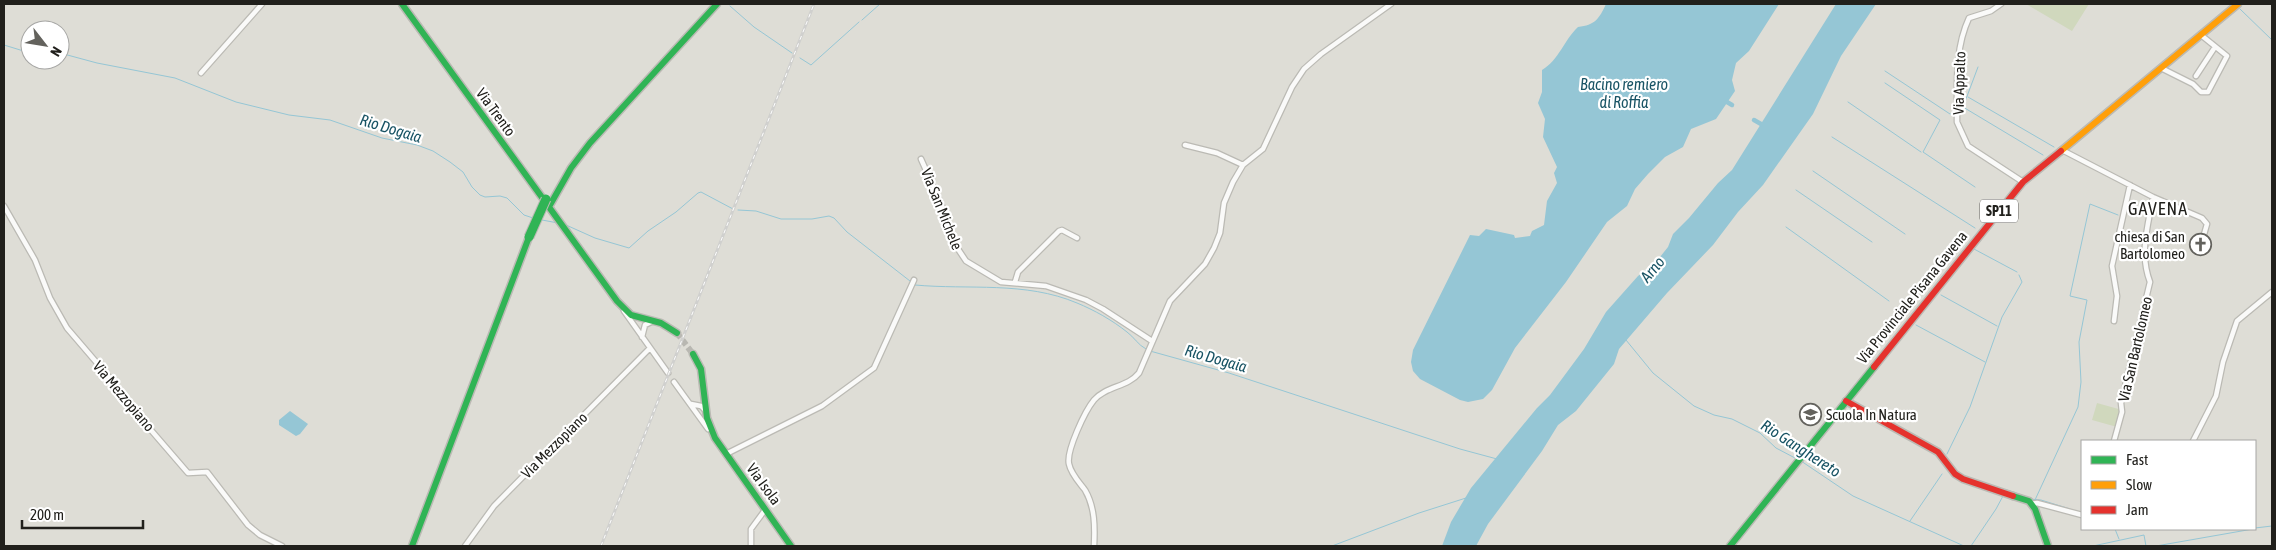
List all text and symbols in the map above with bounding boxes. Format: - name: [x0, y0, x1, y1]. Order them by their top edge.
- north arrow: [20, 20, 70, 70]
- text: N: [47, 44, 65, 59]
- street label: Via Appalto: [1949, 51, 1969, 115]
- water label: Bacino remiero di Roffia: [1580, 75, 1668, 111]
- street label: Via Trento: [473, 85, 519, 139]
- water label: Rio Dogaia: [358, 110, 425, 147]
- street label: Via San Michele: [918, 166, 966, 252]
- district label: GAVENA: [2128, 198, 2188, 219]
- road number: SP11: [1980, 200, 2018, 222]
- street label: Via Provinciale Pisana Gavena: [1853, 227, 1971, 367]
- place label: chiesa di San Bartolomeo: [2114, 228, 2185, 262]
- church icon: chiesa di San Bartolomeo: [2189, 233, 2213, 257]
- water label: Arno: [1636, 253, 1668, 286]
- street label: Via San Bartolomeo: [2115, 295, 2155, 403]
- water label: Rio Dogaia: [1183, 341, 1250, 377]
- street label: Via Mezzopiano: [90, 357, 158, 435]
- school or university icon: Scuola In Natura: [1798, 402, 1822, 426]
- place label: Scuola In Natura: [1826, 406, 1917, 423]
- street label: Via Mezzopiano: [517, 408, 591, 482]
- water label: Rio Ganghereto: [1757, 416, 1844, 481]
- legend: [2081, 440, 2256, 530]
- text: Fast: [2126, 451, 2148, 468]
- street label: Via Isola: [743, 460, 785, 508]
- text: Slow: [2126, 476, 2152, 493]
- scale bar: [22, 498, 144, 530]
- text: Jam: [2126, 501, 2149, 518]
- text: 200 m: [30, 506, 64, 523]

